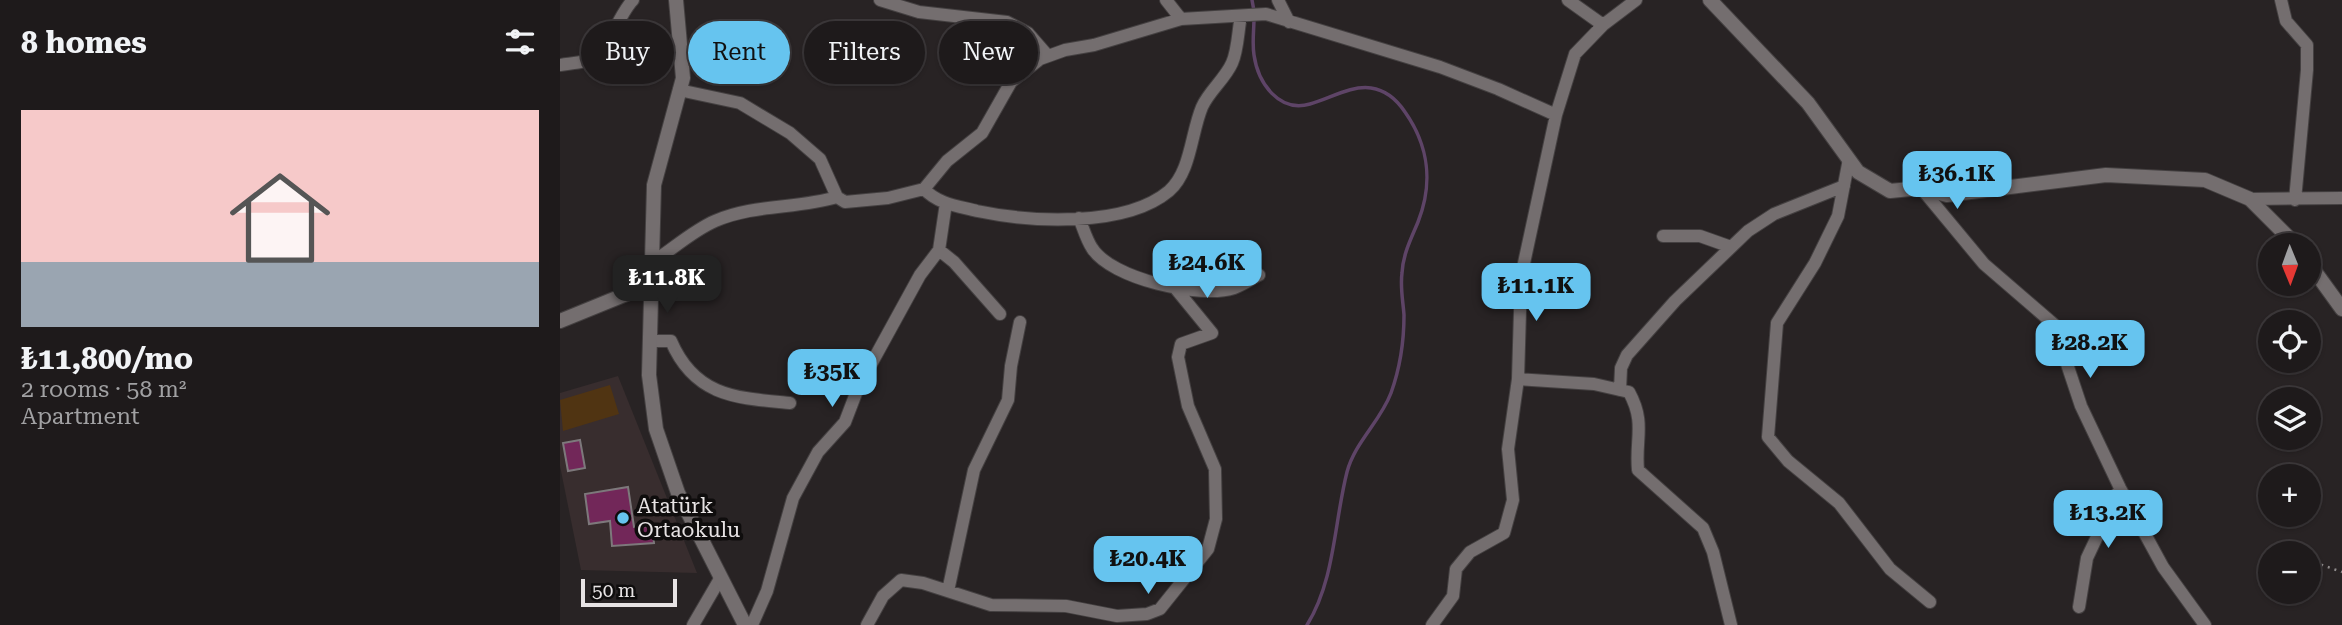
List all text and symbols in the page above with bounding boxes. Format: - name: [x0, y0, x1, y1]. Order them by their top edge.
- chip: Buy: [581, 21, 674, 84]
- chip: Rent: [688, 21, 790, 84]
- chip: Filters: [804, 21, 925, 84]
- chip: New: [939, 21, 1038, 84]
- icon: filters: [501, 23, 539, 61]
- text: 8 homes: [21, 25, 147, 60]
- pin: ₺36.1K: [1900, 152, 2014, 211]
- icon: home: [217, 155, 343, 281]
- text: ₺36.1K: [1919, 160, 1995, 187]
- north arrow: [2258, 233, 2320, 296]
- map controls: [2258, 233, 2321, 604]
- pin: ₺24.6K: [1150, 240, 1264, 300]
- text: ₺24.6K: [1169, 249, 1245, 276]
- pin: ₺11.8K: [610, 256, 724, 315]
- text: ₺11.8K: [629, 264, 705, 291]
- pin: ₺11.1K: [1479, 264, 1593, 323]
- text: ₺11.1K: [1498, 272, 1574, 299]
- button: locate: [2258, 310, 2321, 373]
- pin: ₺28.2K: [2033, 320, 2147, 380]
- text: ₺28.2K: [2052, 329, 2128, 356]
- text: ₺11,800/mo: [21, 341, 193, 376]
- pin: ₺35K: [791, 350, 873, 409]
- text: ₺35K: [804, 358, 860, 385]
- text: 2 rooms · 58 m²: [21, 376, 187, 403]
- button: layers: [2258, 387, 2321, 450]
- text: Apartment: [21, 403, 140, 430]
- button: +: [2258, 464, 2321, 527]
- pin: ₺13.2K: [2051, 490, 2165, 550]
- place label: Atatürk Ortaokulu: [637, 494, 740, 542]
- text: ₺13.2K: [2070, 499, 2146, 526]
- marker: Atatürk Ortaokulu: [615, 510, 631, 526]
- pin: ₺20.4K: [1091, 536, 1205, 596]
- button: −: [2258, 541, 2321, 604]
- text: ₺20.4K: [1110, 545, 1186, 572]
- scale bar: [581, 576, 677, 608]
- text: 50 m: [592, 579, 635, 602]

